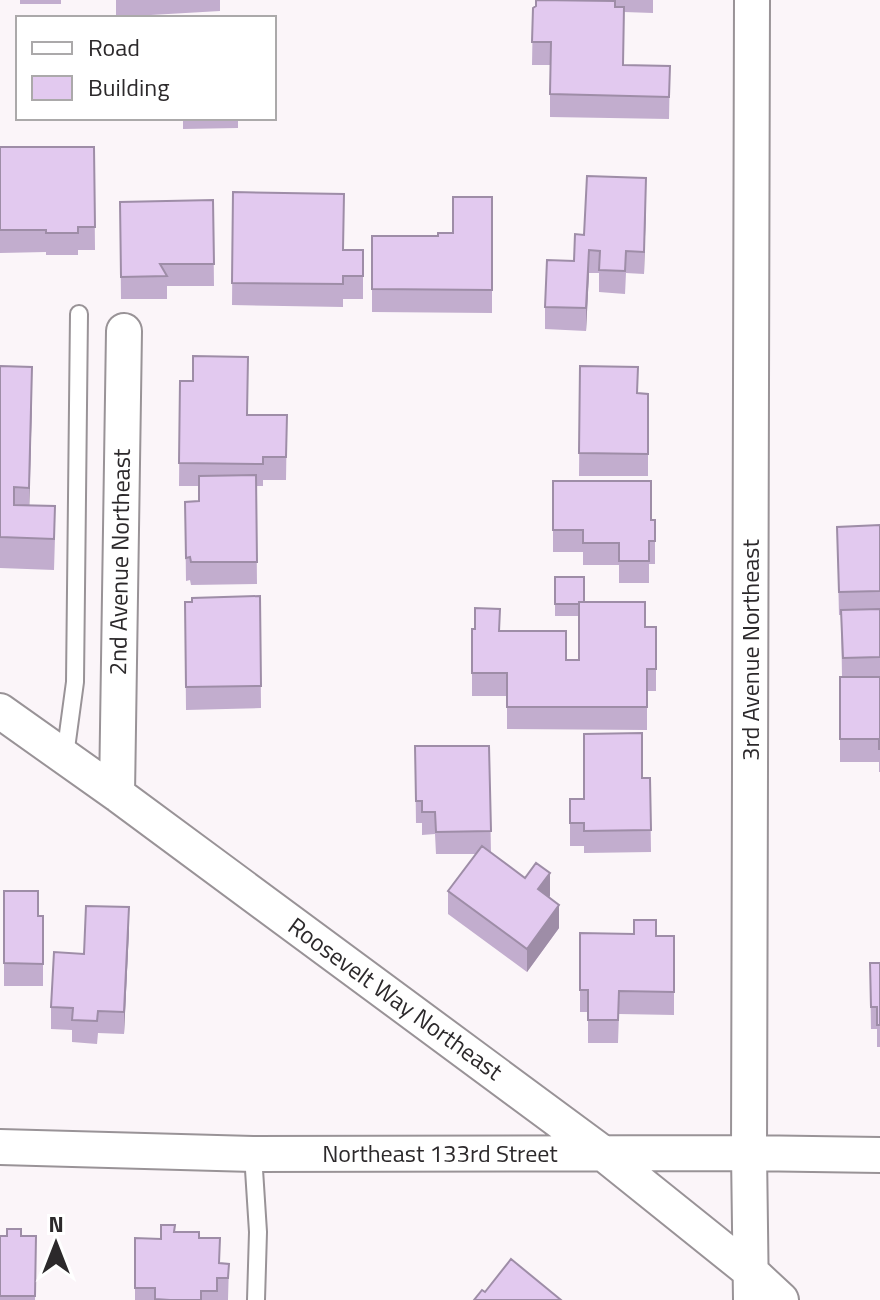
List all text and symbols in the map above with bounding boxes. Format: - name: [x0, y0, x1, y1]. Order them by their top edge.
- legend: [16, 16, 276, 120]
- text: Road: [88, 29, 140, 65]
- text: Building: [88, 69, 170, 105]
- street label: 2nd Avenue Northeast: [99, 448, 139, 676]
- street label: 3rd Avenue Northeast: [732, 538, 768, 761]
- street label: Roosevelt Way Northeast: [281, 908, 511, 1089]
- street label: Northeast 133rd Street: [322, 1135, 558, 1171]
- north arrow: [16, 1204, 96, 1284]
- text: N: [48, 1207, 64, 1241]

